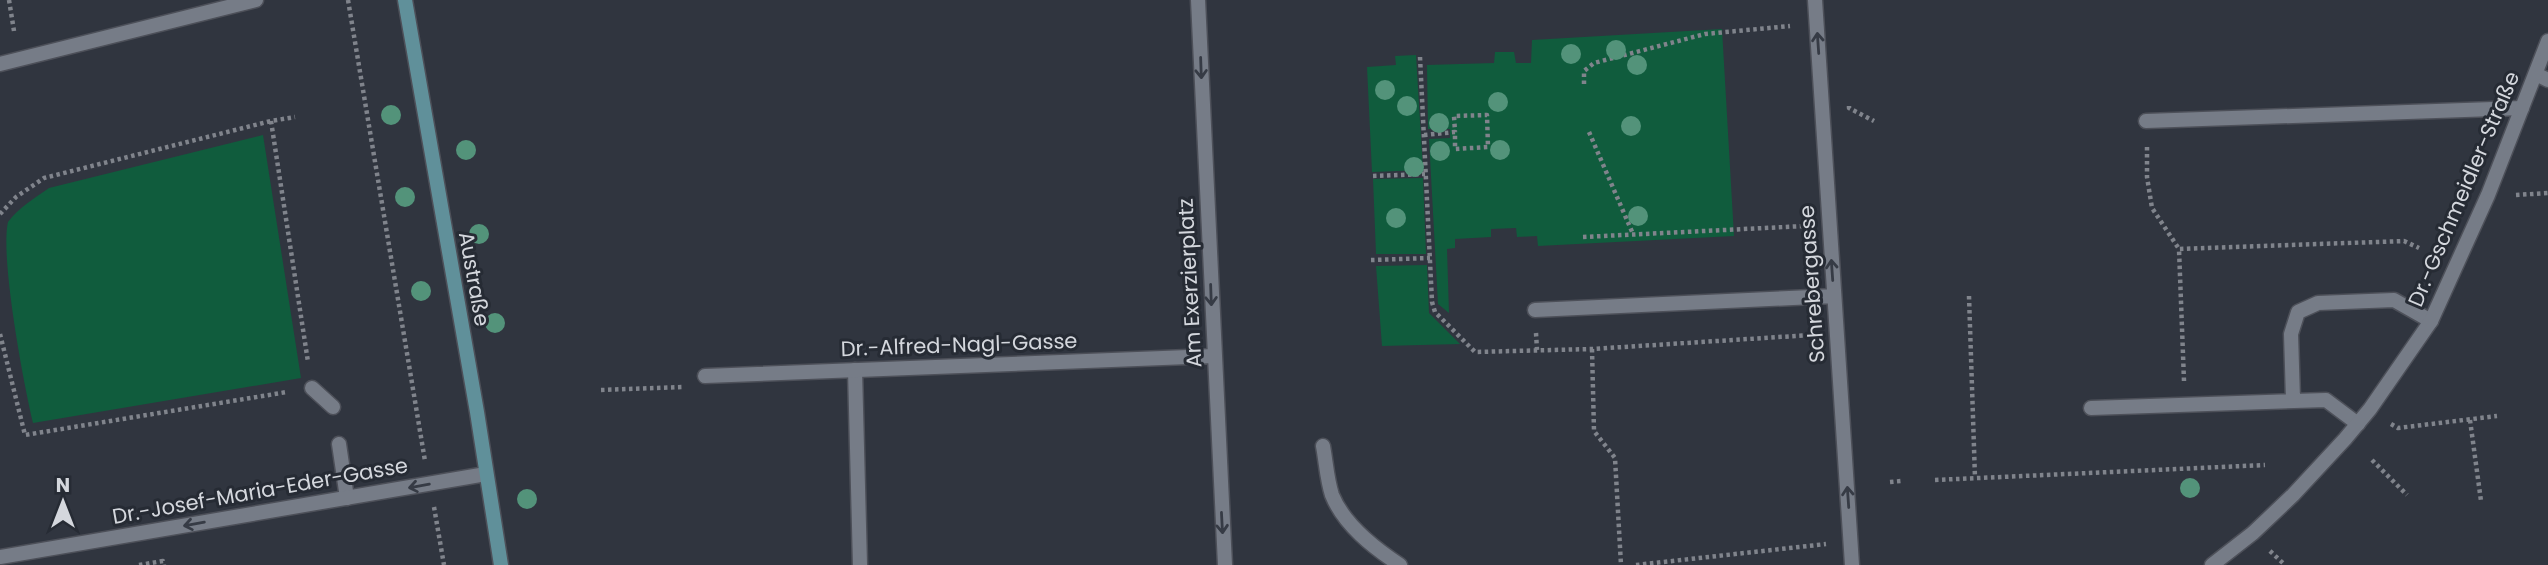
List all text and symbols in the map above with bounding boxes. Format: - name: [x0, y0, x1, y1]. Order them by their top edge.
- one-way arrow: [1811, 32, 1824, 55]
- one-way arrow: [1195, 56, 1208, 79]
- street label: Dr.-Gschmeidler-Straße: [2401, 67, 2526, 311]
- street label: Am Exerzierplatz: [1171, 198, 1208, 368]
- street label: Schrebergasse: [1792, 204, 1831, 364]
- street label: Austraße: [452, 229, 497, 328]
- one-way arrow: [1826, 259, 1839, 282]
- one-way arrow: [1205, 284, 1218, 307]
- street label: Dr.-Alfred-Nagl-Gasse: [840, 326, 1078, 363]
- street label: Dr.-Josef-Maria-Eder-Gasse: [110, 450, 410, 531]
- north arrow: [28, 467, 98, 537]
- text: N: [56, 472, 70, 499]
- one-way arrow: [408, 480, 431, 493]
- one-way arrow: [1841, 486, 1854, 509]
- one-way arrow: [1216, 511, 1229, 534]
- one-way arrow: [184, 518, 206, 531]

